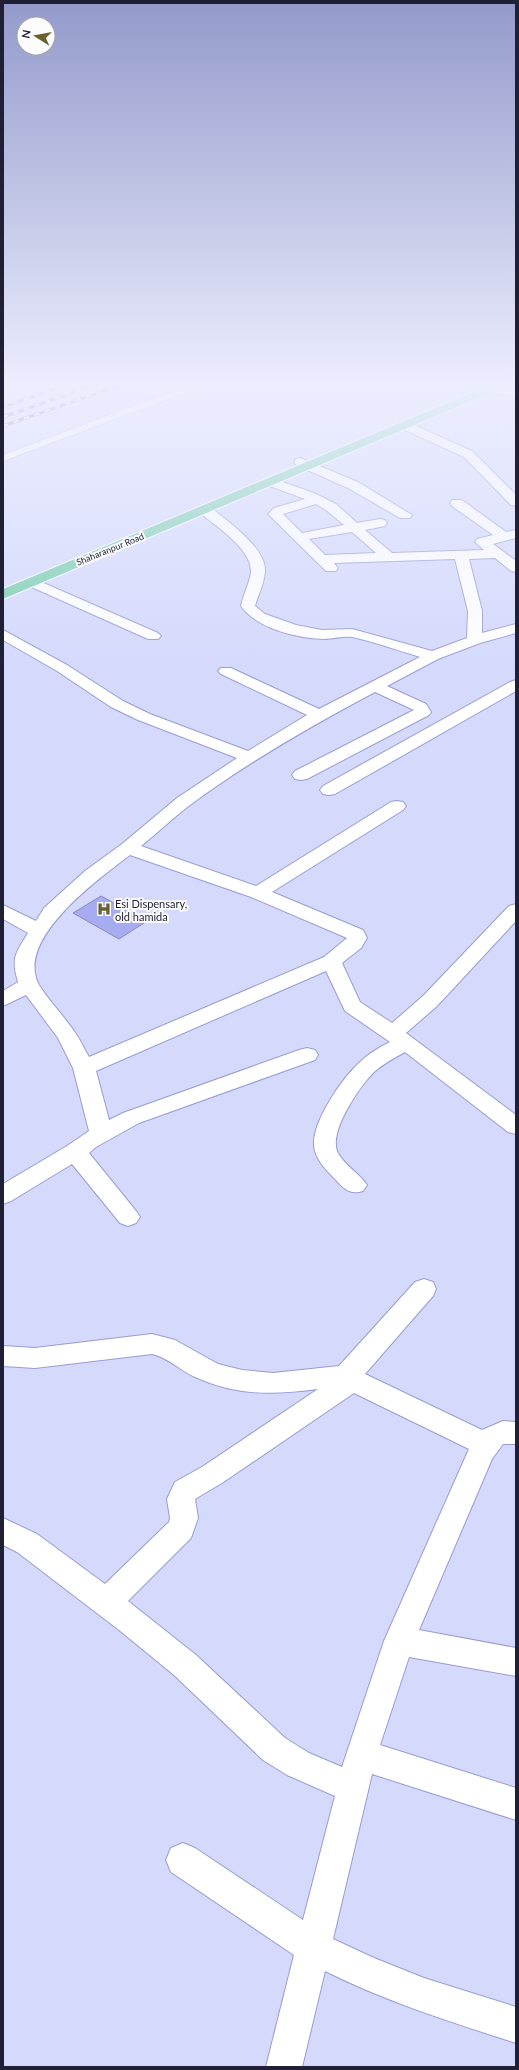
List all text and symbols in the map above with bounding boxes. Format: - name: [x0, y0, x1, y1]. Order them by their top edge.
- north arrow: [16, 16, 56, 56]
- text: N: [19, 29, 33, 39]
- street label: Shaharanpur Road: [75, 530, 145, 568]
- place label: Esi Dispensary, old hamida: [115, 897, 187, 923]
- hospital icon: Esi Dispensary, old hamida: [96, 901, 112, 917]

